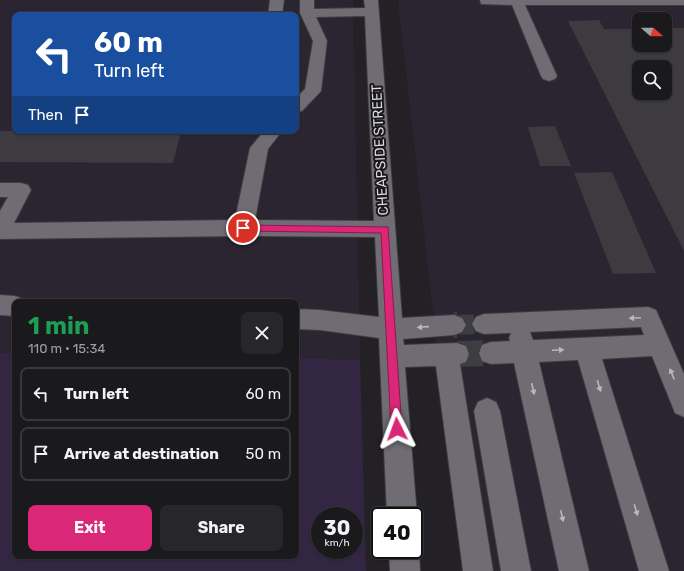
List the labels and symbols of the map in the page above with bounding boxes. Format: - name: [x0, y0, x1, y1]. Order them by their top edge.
- north arrow: [632, 12, 672, 52]
- street label: CHEAPSIDE STREET: [368, 84, 392, 216]
- pin: [226, 211, 260, 245]
- one-way arrow: [628, 315, 641, 321]
- one-way arrow: [417, 323, 429, 330]
- one-way arrow: [552, 346, 564, 353]
- one-way arrow: [669, 369, 675, 380]
- one-way arrow: [596, 380, 602, 392]
- one-way arrow: [530, 384, 536, 396]
- position arrow: [376, 408, 418, 450]
- one-way arrow: [633, 504, 639, 516]
- speed limit sign: 40: [371, 507, 423, 559]
- one-way arrow: [559, 510, 565, 522]

